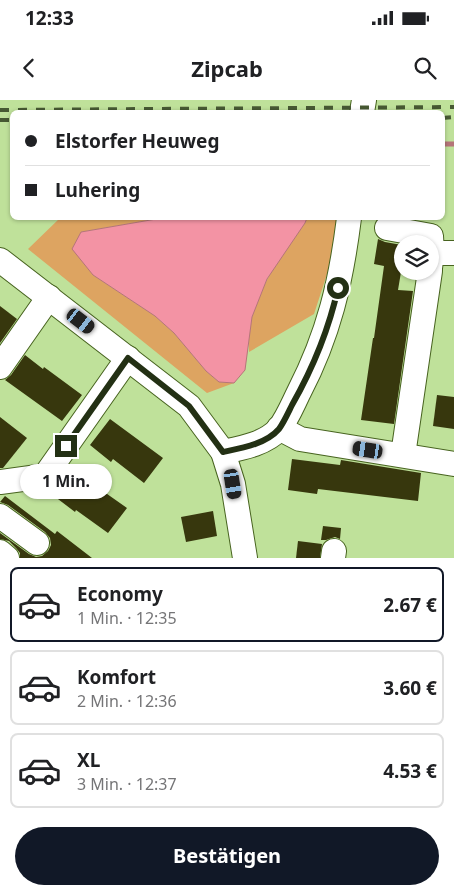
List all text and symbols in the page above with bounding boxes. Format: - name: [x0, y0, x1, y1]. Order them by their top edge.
- text: 12:33: [25, 5, 74, 31]
- text: Zipcab: [191, 53, 263, 83]
- icon: back: [15, 54, 43, 82]
- icon: search: [411, 54, 439, 82]
- text: Elstorfer Heuweg: [55, 128, 219, 154]
- text: Luhering: [55, 177, 140, 203]
- map controls: [394, 235, 439, 280]
- button: layers: [394, 235, 439, 280]
- route start: [327, 277, 349, 299]
- car: [64, 306, 97, 336]
- route end: [55, 435, 77, 457]
- car: [352, 440, 383, 460]
- callout: 1 Min.: [20, 464, 112, 498]
- car: [223, 468, 242, 500]
- text: 1 Min.: [42, 470, 90, 492]
- text: Economy: [77, 581, 163, 607]
- icon: car: [17, 582, 62, 627]
- text: 2.67 €: [383, 592, 437, 618]
- text: 1 Min. · 12:35: [77, 607, 177, 629]
- text: Komfort: [77, 664, 156, 690]
- icon: car: [17, 665, 62, 710]
- text: 3.60 €: [383, 675, 437, 701]
- text: 2 Min. · 12:36: [77, 690, 177, 712]
- text: XL: [77, 747, 100, 773]
- icon: car: [17, 748, 62, 793]
- text: 4.53 €: [383, 758, 437, 784]
- text: 3 Min. · 12:37: [77, 773, 177, 795]
- button: Bestätigen: [15, 827, 439, 885]

